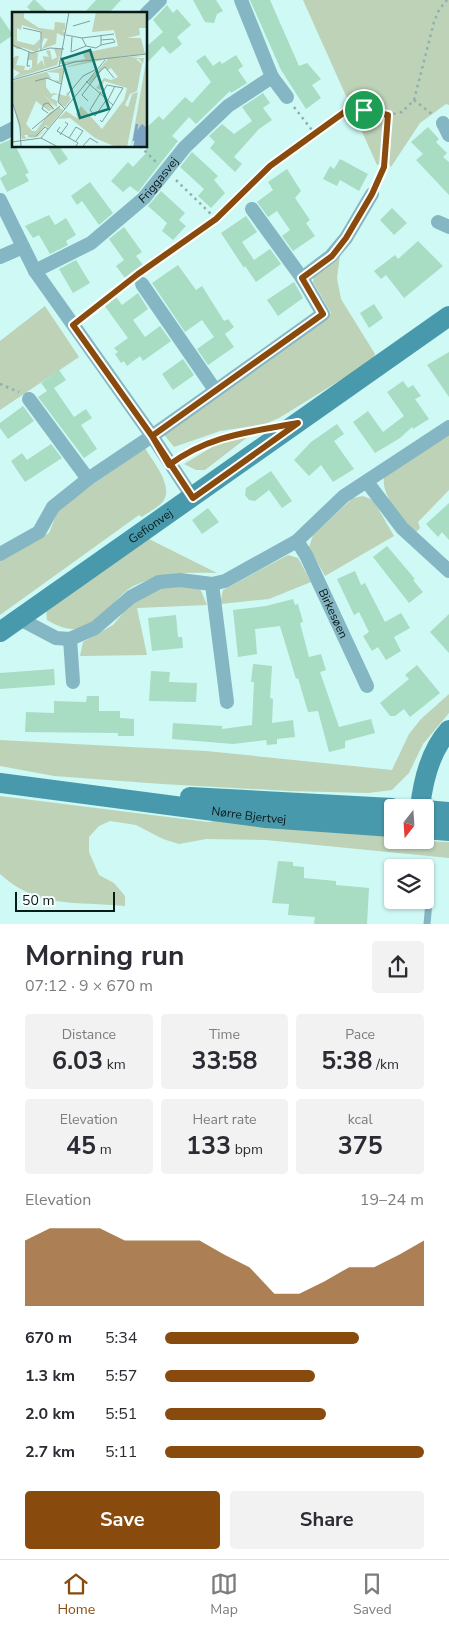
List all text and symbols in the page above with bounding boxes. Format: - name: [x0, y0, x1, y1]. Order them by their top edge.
- inset map: [12, 12, 148, 148]
- pin: [343, 89, 385, 131]
- icon: arrive: [350, 96, 378, 124]
- street label: Friggasvej: [135, 154, 182, 207]
- street label: Gefionvej: [125, 505, 176, 547]
- street label: Birkesøen: [315, 586, 352, 641]
- north arrow: [384, 799, 434, 849]
- map controls: [384, 799, 434, 909]
- street label: Nørre Bjertvej: [211, 803, 287, 827]
- button: layers: [384, 859, 434, 909]
- scale bar: [15, 889, 115, 912]
- text: 50 m: [22, 891, 54, 910]
- text: Morning run: [25, 937, 184, 975]
- button: share: [372, 941, 424, 993]
- text: 07:12 · 9 × 670 m: [25, 975, 153, 997]
- text: Distance: [62, 1025, 116, 1044]
- text: Time: [209, 1025, 240, 1044]
- text: Pace: [345, 1025, 375, 1044]
- text: 6.03: [52, 1044, 103, 1078]
- text: 33:58: [191, 1044, 258, 1078]
- text: 5:38: [321, 1044, 373, 1078]
- text: km: [103, 1055, 126, 1074]
- text: /km: [373, 1055, 399, 1074]
- text: Elevation: [60, 1110, 118, 1129]
- text: Heart rate: [192, 1110, 257, 1129]
- text: kcal: [348, 1110, 373, 1129]
- text: 45: [66, 1129, 96, 1163]
- text: 133: [186, 1129, 231, 1163]
- text: 375: [338, 1129, 383, 1163]
- text: m: [96, 1140, 112, 1159]
- text: bpm: [231, 1140, 263, 1159]
- text: Elevation: [25, 1189, 91, 1211]
- text: 19–24 m: [360, 1189, 424, 1211]
- text: 670 m: [25, 1327, 72, 1349]
- text: 5:34: [105, 1327, 137, 1349]
- text: 1.3 km: [25, 1365, 75, 1387]
- text: 5:57: [105, 1365, 137, 1387]
- text: 2.0 km: [25, 1403, 75, 1425]
- text: 5:51: [105, 1403, 137, 1425]
- text: 2.7 km: [25, 1441, 75, 1463]
- text: 5:11: [105, 1441, 137, 1463]
- button: Save: [25, 1491, 220, 1549]
- button: Share: [230, 1491, 424, 1549]
- tab: Home: [57, 1570, 95, 1619]
- tab: Map: [210, 1570, 238, 1619]
- tab: Saved: [353, 1570, 392, 1619]

